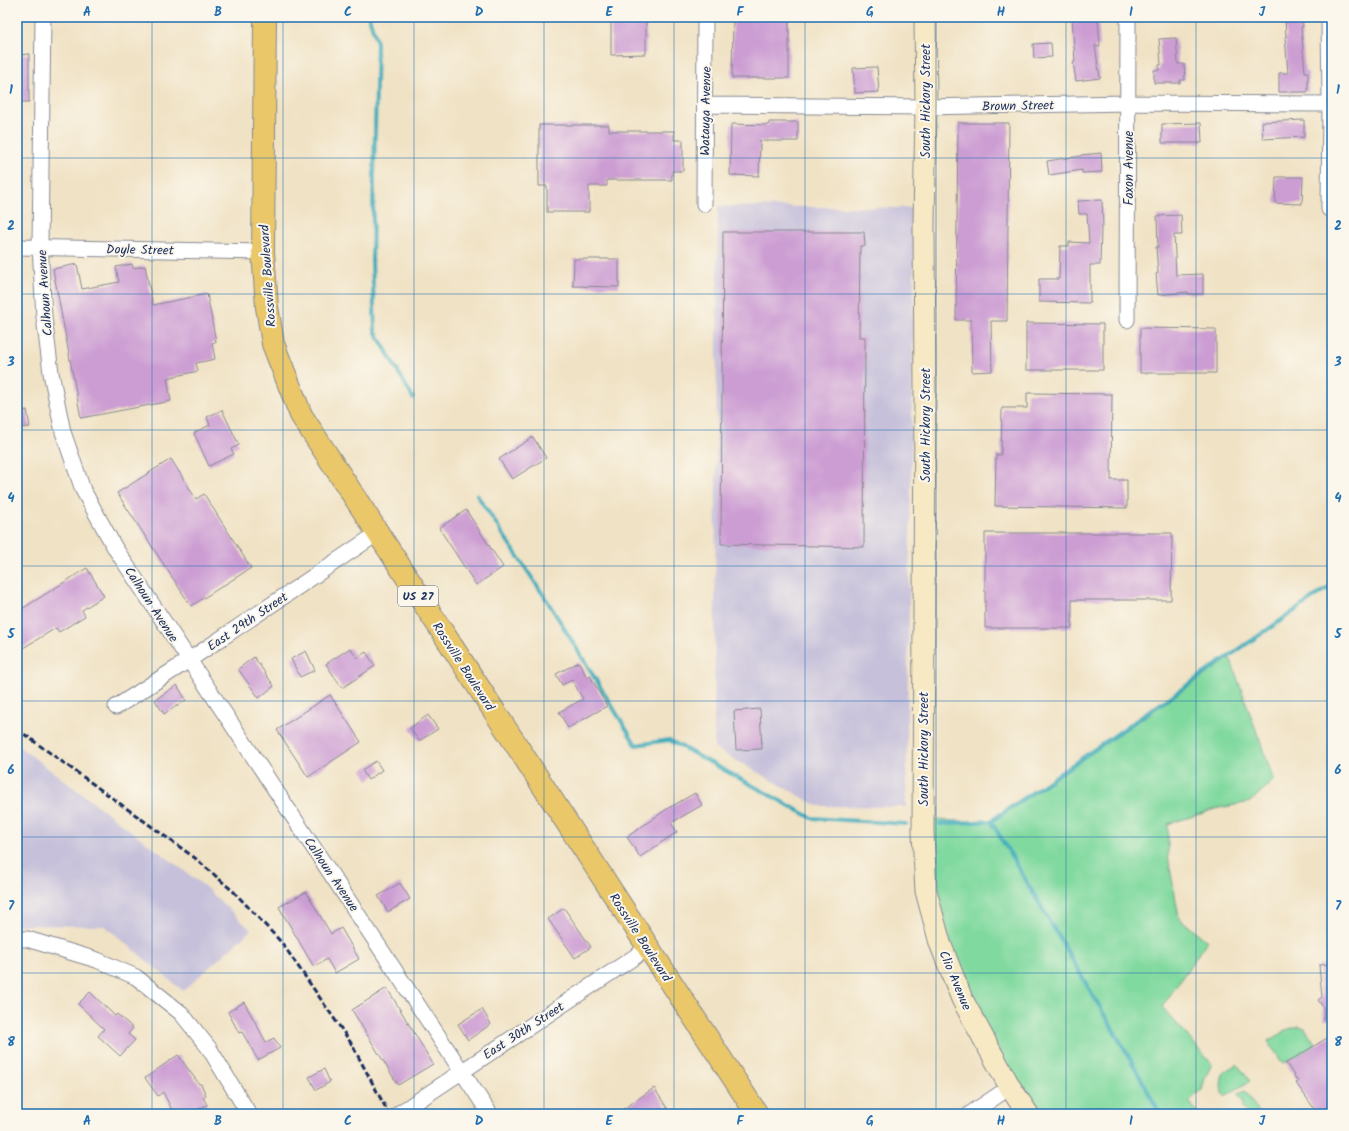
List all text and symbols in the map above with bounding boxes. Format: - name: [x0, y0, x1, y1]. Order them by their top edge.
- text: A: [83, 2, 91, 23]
- text: B: [214, 2, 222, 23]
- text: C: [344, 2, 352, 23]
- text: D: [475, 2, 484, 23]
- text: E: [605, 2, 613, 23]
- text: F: [736, 2, 744, 23]
- text: G: [866, 2, 874, 23]
- text: H: [997, 2, 1006, 23]
- text: I: [1129, 2, 1133, 23]
- text: J: [1259, 2, 1266, 23]
- street label: South Hickory Street: [916, 43, 937, 158]
- street label: Watauga Avenue: [695, 66, 718, 156]
- text: 1: [9, 80, 13, 101]
- text: 1: [1336, 80, 1340, 101]
- street label: Brown Street: [982, 95, 1055, 118]
- street label: Faxon Avenue: [1119, 130, 1140, 205]
- text: 2: [7, 216, 15, 237]
- text: 2: [1334, 216, 1342, 237]
- street label: Rossville Boulevard: [254, 224, 283, 328]
- street label: Doyle Street: [106, 239, 175, 262]
- street label: Calhoun Avenue: [32, 249, 59, 337]
- text: 3: [6, 352, 15, 373]
- text: 3: [1333, 352, 1342, 373]
- street label: South Hickory Street: [916, 367, 937, 482]
- text: 4: [7, 488, 15, 509]
- text: 4: [1334, 488, 1342, 509]
- street label: Calhoun Avenue: [118, 563, 183, 647]
- road number: US 27: [398, 586, 438, 606]
- street label: East 29th Street: [203, 587, 293, 657]
- street label: Rossville Boulevard: [426, 618, 500, 716]
- text: 5: [7, 624, 16, 645]
- text: 5: [1334, 624, 1343, 645]
- street label: South Hickory Street: [914, 691, 935, 806]
- text: 6: [7, 760, 15, 781]
- text: 6: [1334, 760, 1342, 781]
- street label: Calhoun Avenue: [298, 833, 364, 917]
- street label: Rossville Boulevard: [603, 889, 677, 987]
- text: 7: [8, 896, 15, 917]
- text: 7: [1335, 896, 1342, 917]
- street label: Clio Avenue: [933, 947, 977, 1014]
- street label: East 30th Street: [479, 996, 570, 1066]
- text: 8: [7, 1032, 15, 1053]
- text: 8: [1334, 1032, 1342, 1053]
- text: A: [83, 1111, 91, 1131]
- text: B: [214, 1111, 222, 1131]
- text: C: [344, 1111, 352, 1131]
- text: D: [475, 1111, 484, 1131]
- text: E: [605, 1111, 613, 1131]
- text: F: [736, 1111, 744, 1131]
- text: G: [866, 1111, 874, 1131]
- text: H: [997, 1111, 1006, 1131]
- text: I: [1129, 1111, 1133, 1131]
- text: J: [1259, 1111, 1266, 1131]

